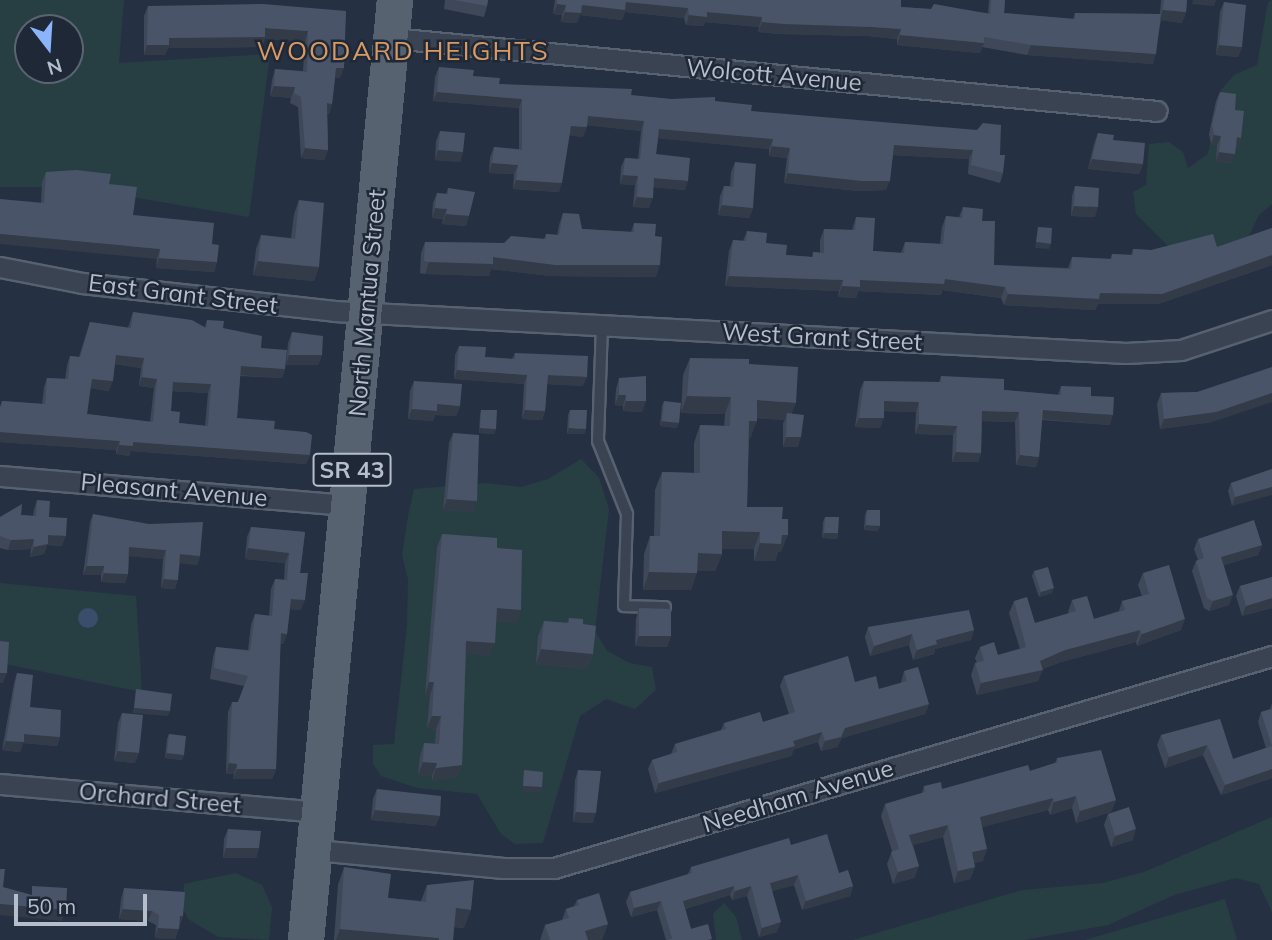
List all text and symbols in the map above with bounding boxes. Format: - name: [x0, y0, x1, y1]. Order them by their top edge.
- north arrow: [14, 14, 84, 84]
- district label: WOODARD HEIGHTS: [258, 35, 548, 67]
- street label: Wolcott Avenue: [685, 53, 863, 97]
- text: N: [44, 54, 65, 81]
- street label: North Mantua Street: [343, 188, 391, 418]
- street label: East Grant Street: [87, 268, 279, 320]
- street label: West Grant Street: [721, 317, 923, 357]
- road number: SR 43: [312, 450, 392, 490]
- street label: Pleasant Avenue: [79, 467, 269, 513]
- street label: Needham Avenue: [699, 753, 897, 839]
- street label: Orchard Street: [78, 777, 242, 819]
- scale bar: [18, 880, 150, 924]
- text: 50 m: [27, 893, 76, 919]

